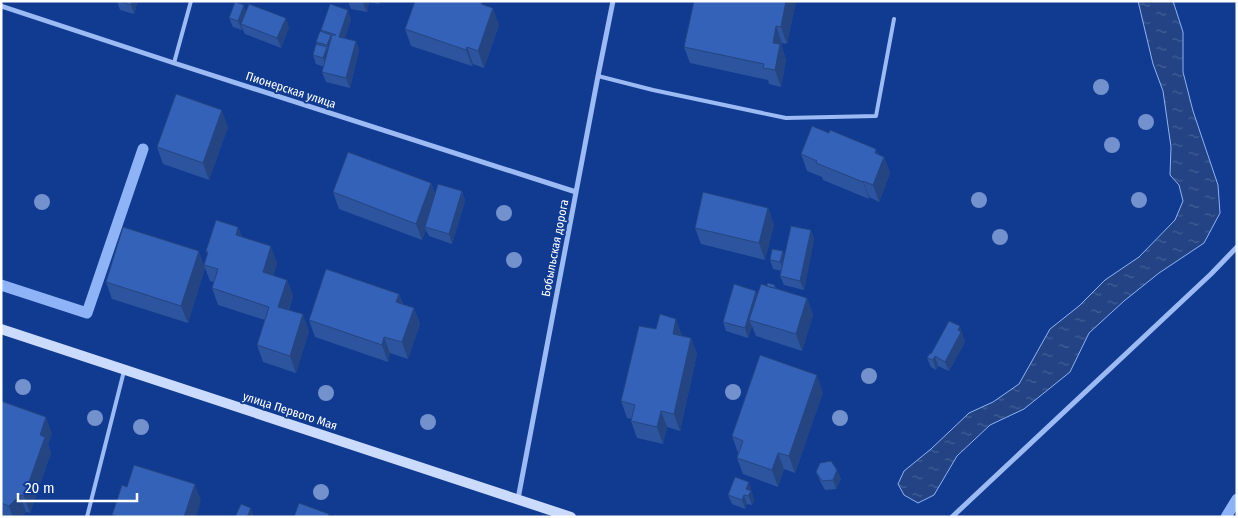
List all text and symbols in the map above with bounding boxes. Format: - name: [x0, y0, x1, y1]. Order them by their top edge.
- street label: Пионерская улица: [244, 69, 338, 111]
- street label: Бобыльская дорога: [539, 198, 571, 298]
- street label: улица Первого Мая: [241, 389, 339, 433]
- scale bar: [18, 470, 136, 502]
- text: 20 m: [25, 479, 55, 497]

